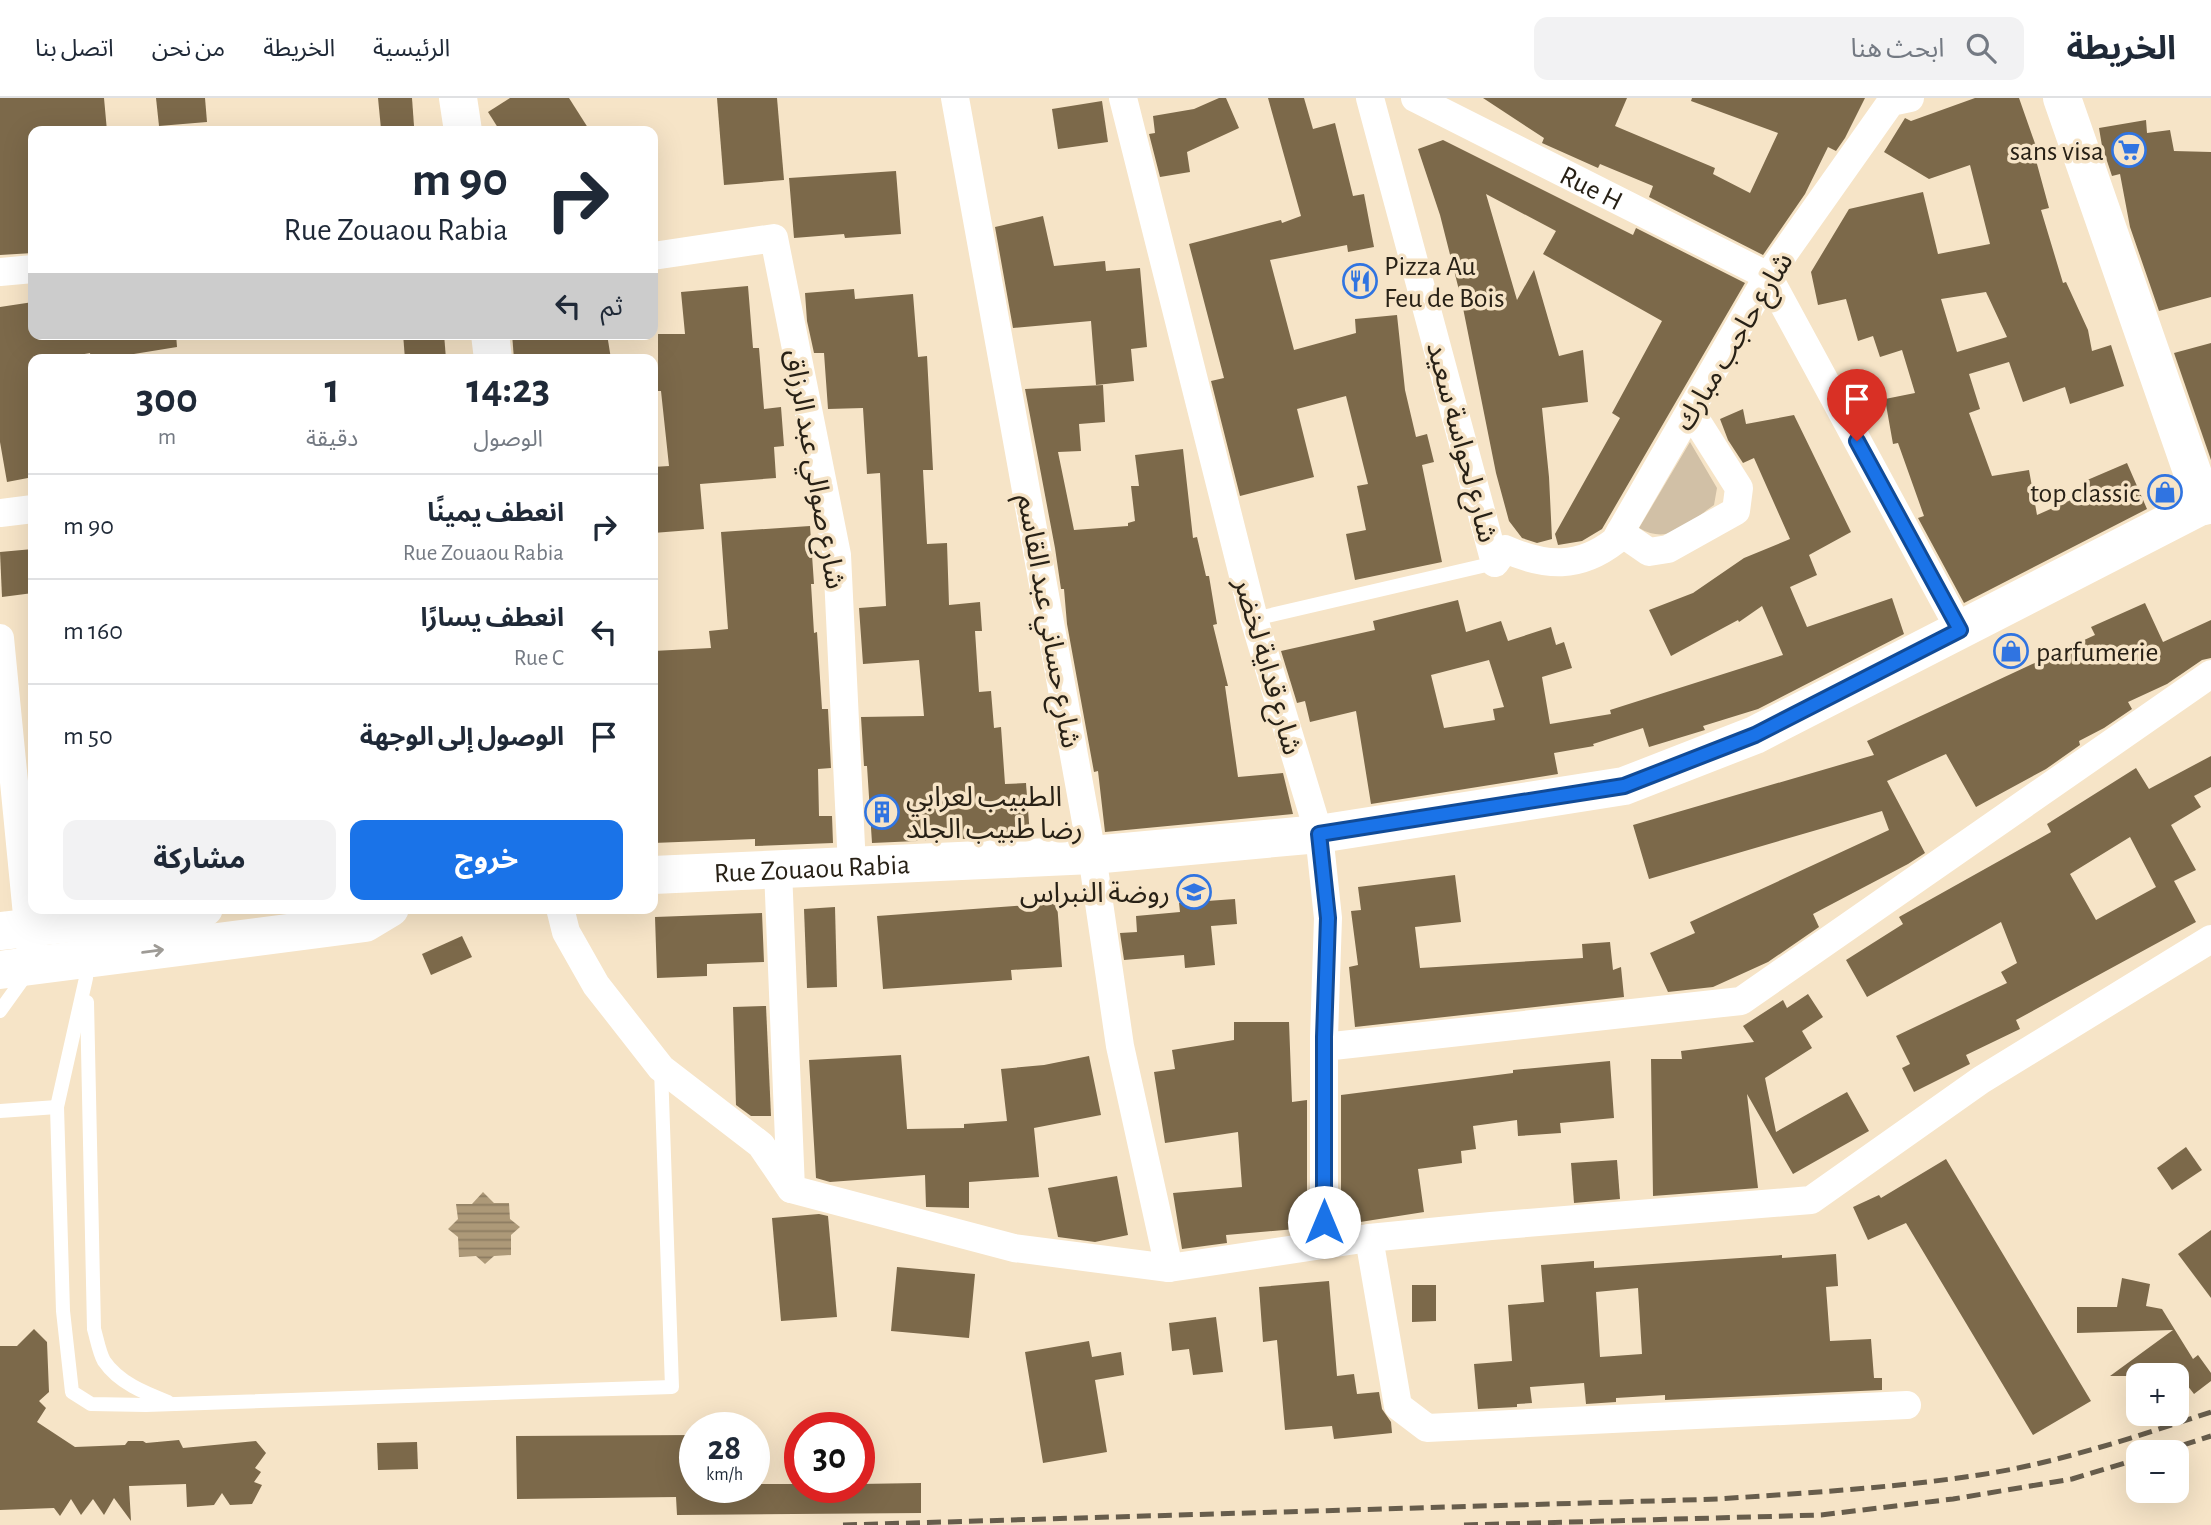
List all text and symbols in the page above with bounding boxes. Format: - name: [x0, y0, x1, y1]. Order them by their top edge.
- search box: [1534, 17, 2024, 80]
- icon: search: [1962, 29, 2000, 67]
- text: الخريطة: [2066, 33, 2176, 66]
- text: ابحث هنا: [1851, 36, 1944, 62]
- text: اتصل بنا: [35, 37, 114, 61]
- text: من نحن: [152, 37, 225, 61]
- text: الخريطة: [263, 37, 335, 61]
- text: الرئيسية: [373, 37, 450, 61]
- supermarket icon: sans visa: [2110, 131, 2148, 169]
- place label: sans visa: [2010, 138, 2104, 166]
- icon: right: [532, 154, 623, 245]
- text: 90 m: [412, 156, 508, 205]
- street label: Rue H: [1555, 162, 1627, 216]
- text: Rue Zouaou Rabia: [284, 214, 508, 246]
- street label: شارع حاجب مبارك: [1671, 248, 1803, 439]
- place label: Pizza Au Feu de Bois: [1384, 253, 1505, 313]
- restaurant icon: Pizza Au Feu de Bois: [1341, 262, 1379, 300]
- icon: left: [549, 287, 587, 325]
- text: ثم: [601, 294, 623, 320]
- street label: شارع لحواسة سعيد: [1416, 339, 1501, 547]
- street label: شارع صوالي عبد الرزاق: [774, 347, 849, 592]
- text: 1: [325, 368, 340, 410]
- text: 14:23: [466, 368, 550, 410]
- pin: [1827, 369, 1887, 441]
- text: 300: [136, 378, 198, 420]
- icon: arrive: [1838, 380, 1876, 418]
- text: m: [158, 426, 176, 449]
- text: دقيقة: [306, 428, 358, 451]
- text: الوصول: [473, 428, 543, 451]
- shop icon: top classic: [2146, 473, 2184, 511]
- place label: top classic: [2030, 480, 2140, 508]
- street label: شارع حساني عبد القاسم: [1006, 492, 1084, 751]
- text: انعطف يمينًا: [427, 500, 564, 526]
- icon: right: [585, 508, 623, 546]
- text: 90 m: [63, 513, 114, 539]
- text: Rue Zouaou Rabia: [403, 542, 564, 565]
- street label: شارع قداية لخضر: [1223, 574, 1306, 760]
- text: انعطف يسارًا: [420, 605, 564, 631]
- icon: left: [585, 613, 623, 651]
- text: 160 m: [63, 618, 123, 644]
- shop icon: parfumerie: [1992, 632, 2030, 670]
- place label: parfumerie: [2036, 639, 2158, 667]
- text: Rue C: [514, 647, 564, 670]
- icon: arrive: [585, 718, 623, 756]
- text: 50 m: [63, 723, 113, 749]
- text: الوصول إلى الوجهة: [360, 724, 564, 750]
- place label: الطبيب لعرابي رضا طبيب الجلد: [906, 784, 1083, 845]
- building icon: الطبيب لعرابي رضا طبيب الجلد: [863, 793, 901, 831]
- button: مشاركة: [63, 820, 336, 900]
- button: خروج: [350, 820, 623, 900]
- street label: Rue Zouaou Rabia: [713, 851, 911, 888]
- school or university icon: روضة النبراس: [1175, 873, 1213, 911]
- place label: روضة النبراس: [1020, 880, 1170, 909]
- one-way arrow: [141, 944, 164, 957]
- position arrow: [1287, 1185, 1361, 1259]
- map controls: [2126, 1363, 2189, 1503]
- button: +: [2126, 1363, 2189, 1426]
- speed limit sign: 30: [784, 1412, 875, 1503]
- text: 28: [708, 1431, 741, 1466]
- button: −: [2126, 1440, 2189, 1503]
- text: km/h: [706, 1466, 743, 1484]

